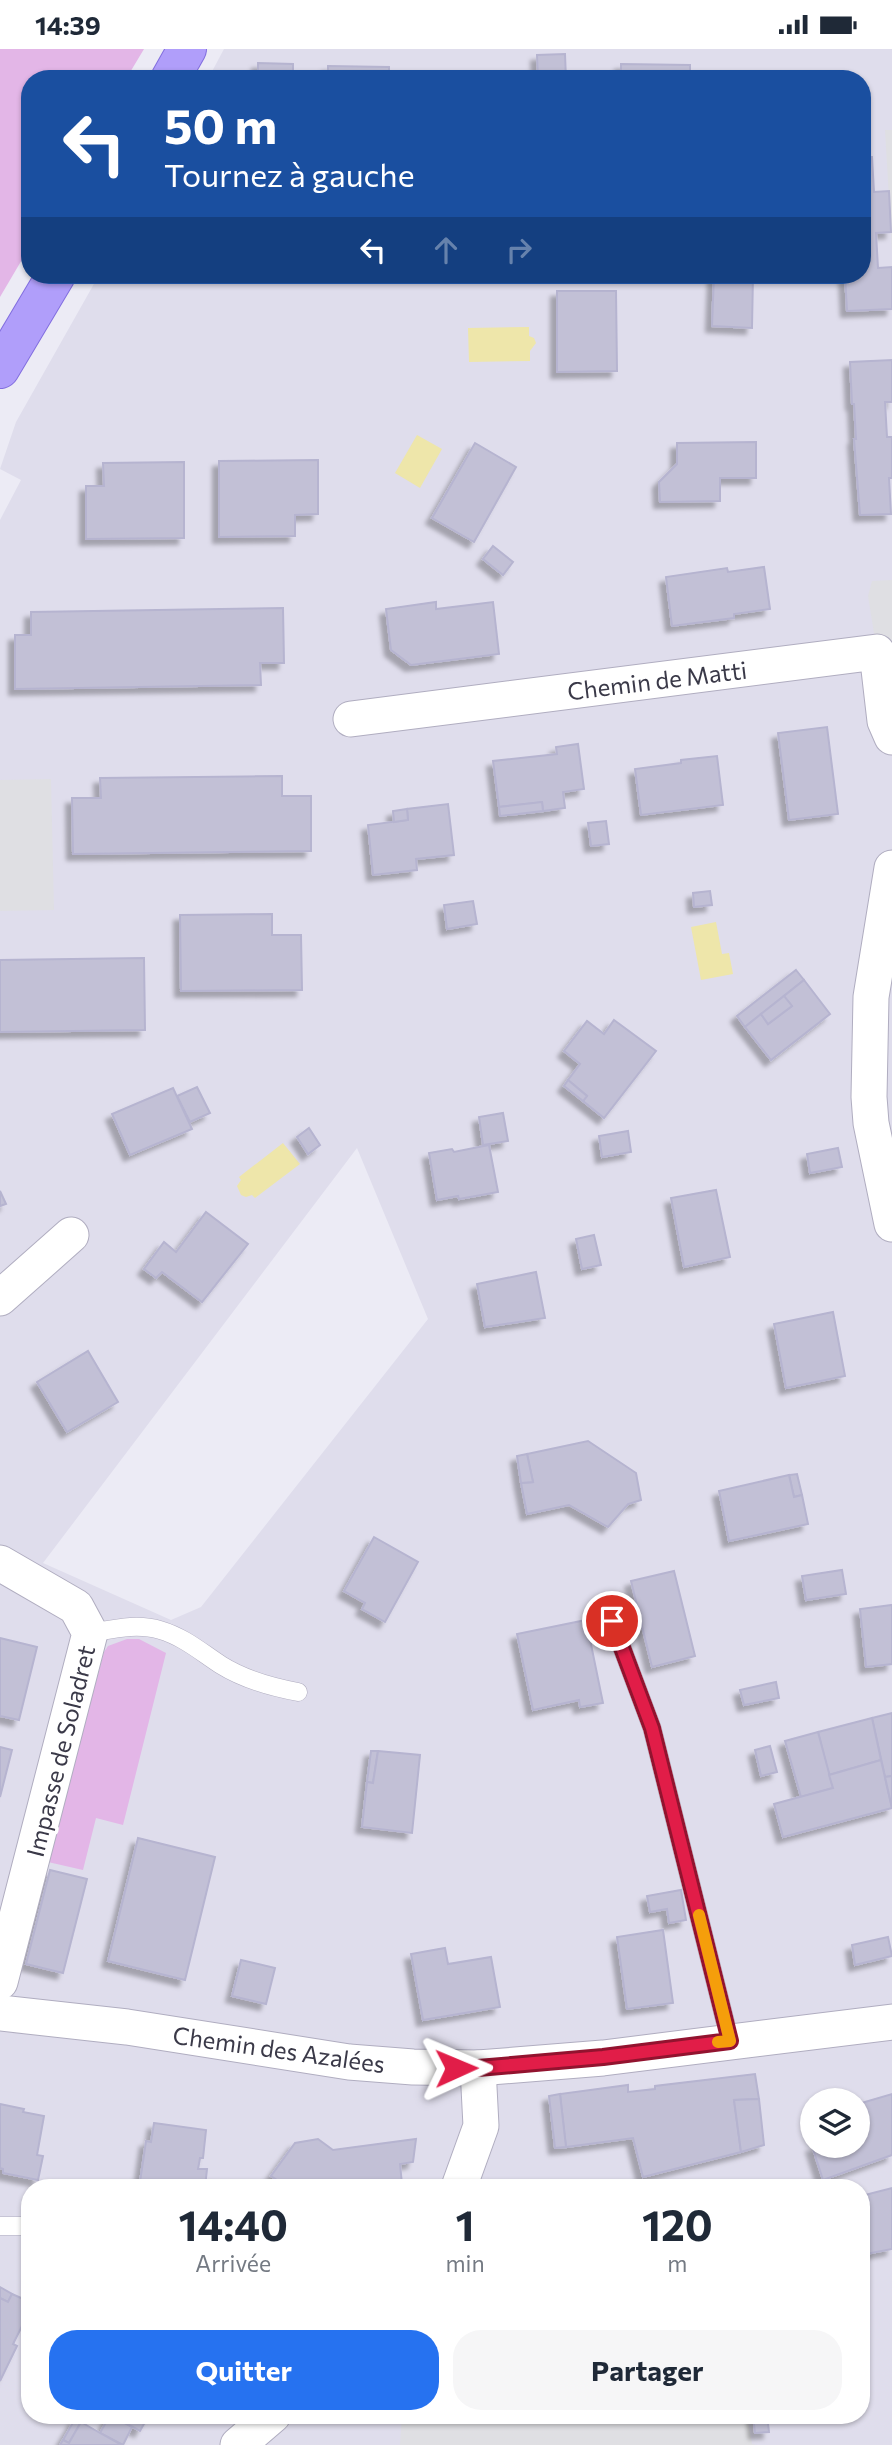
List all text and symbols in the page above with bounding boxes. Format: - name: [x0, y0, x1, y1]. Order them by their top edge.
- text: 14:39: [35, 9, 101, 40]
- text: 50 m: [164, 94, 277, 154]
- icon: left: [49, 98, 140, 189]
- text: Tournez à gauche: [164, 154, 415, 194]
- icon: left: [354, 231, 392, 269]
- icon: ahead: [427, 231, 465, 269]
- icon: right: [500, 231, 538, 269]
- street label: Chemin de Matti: [566, 655, 748, 705]
- pin: [582, 1591, 642, 1651]
- icon: arrive: [593, 1602, 631, 1640]
- street label: Impasse de Soladret: [20, 1642, 100, 1860]
- street label: Chemin des Azalées: [171, 2020, 387, 2078]
- position arrow: [419, 2031, 493, 2105]
- map controls: [800, 2088, 870, 2158]
- button: layers: [800, 2088, 870, 2158]
- text: 14:40: [178, 2198, 288, 2250]
- text: 1: [455, 2198, 475, 2250]
- text: 120: [642, 2198, 713, 2250]
- text: Arrivée: [195, 2249, 271, 2277]
- text: min: [445, 2249, 485, 2277]
- text: m: [667, 2249, 687, 2277]
- button: Quitter: [49, 2330, 439, 2410]
- button: Partager: [453, 2330, 842, 2410]

